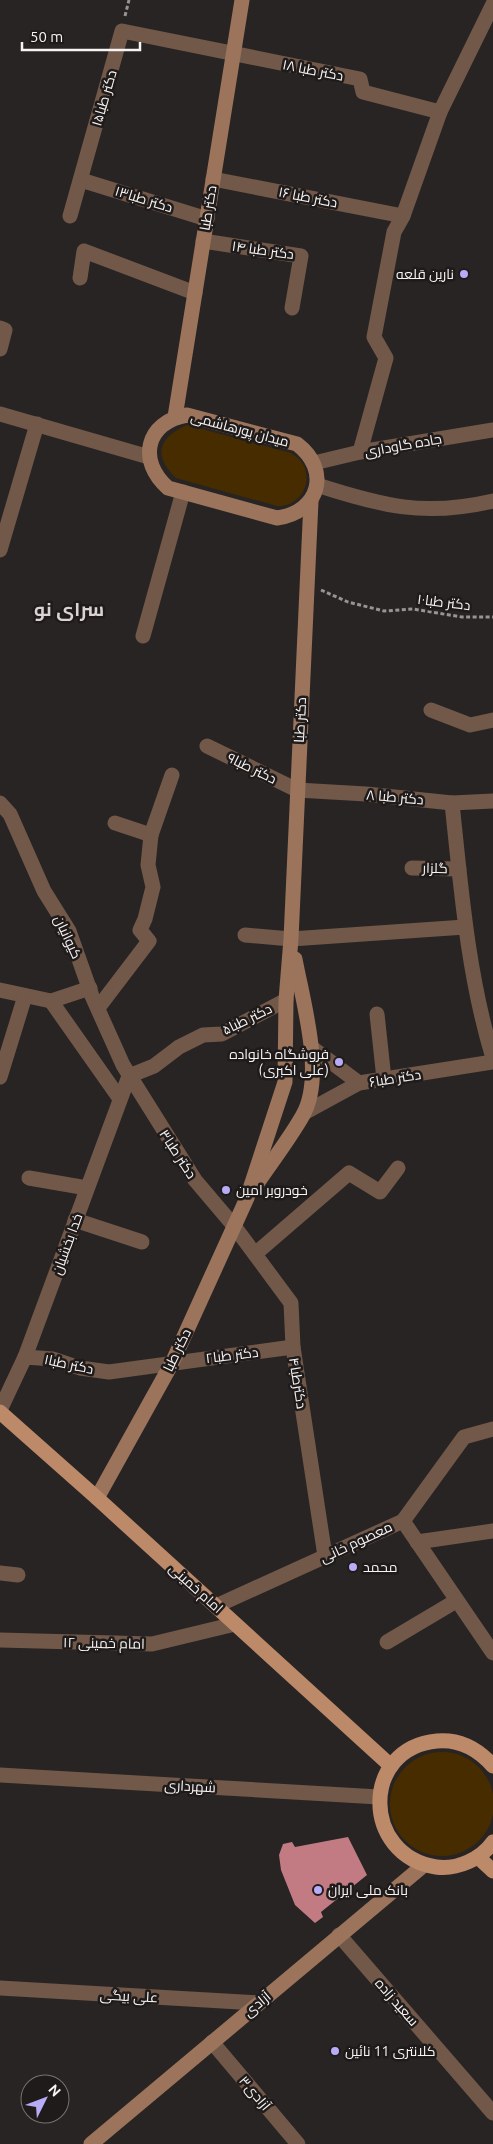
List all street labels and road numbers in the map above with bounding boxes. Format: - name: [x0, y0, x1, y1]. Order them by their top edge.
- street label: دکتر طبا ۱۸: [281, 56, 345, 84]
- street label: دکتر طبا۱۵: [88, 68, 120, 128]
- street label: دکتر طبا۱۳: [113, 183, 175, 215]
- street label: دکتر طبا ۱۶: [277, 183, 339, 211]
- street label: دکتر طبا: [197, 184, 219, 232]
- street label: دکتر طبا ۱۴: [231, 238, 295, 262]
- street label: میدان پورهاشمی: [189, 408, 291, 452]
- street label: جاده گاوداری: [363, 430, 443, 460]
- street label: دکتر طبا۱۰: [416, 591, 472, 613]
- street label: دکتر طبا: [291, 697, 309, 743]
- street label: دکتر طبا۹: [225, 749, 279, 787]
- street label: دکتر طبا ۸: [366, 787, 424, 807]
- street label: گلزار: [421, 860, 448, 876]
- street label: کیوانیان: [51, 913, 85, 961]
- street label: دکتر طبا۵: [220, 1000, 274, 1038]
- street label: دکتر طبا۶: [368, 1066, 422, 1090]
- street label: دکتر طبا۳: [156, 1127, 200, 1181]
- street label: خدا بخشیان: [49, 1211, 85, 1277]
- street label: دکتر طبا: [160, 1326, 194, 1374]
- street label: دکتر طبا۲: [205, 1344, 259, 1366]
- street label: دکتر طبا۱: [43, 1351, 95, 1377]
- street label: دکترطبا۴: [286, 1356, 310, 1410]
- street label: معصوم خانی: [317, 1518, 396, 1568]
- street label: امام خمینی: [165, 1560, 226, 1618]
- street label: امام خمینی ۱۲: [63, 1634, 145, 1654]
- street label: شهرداری: [164, 1777, 216, 1795]
- street label: سعید زاده: [372, 1975, 422, 2029]
- street label: علی بیگی: [99, 1986, 159, 2006]
- street label: آزادی: [240, 1988, 274, 2020]
- street label: آزادی۳: [236, 2073, 274, 2114]

